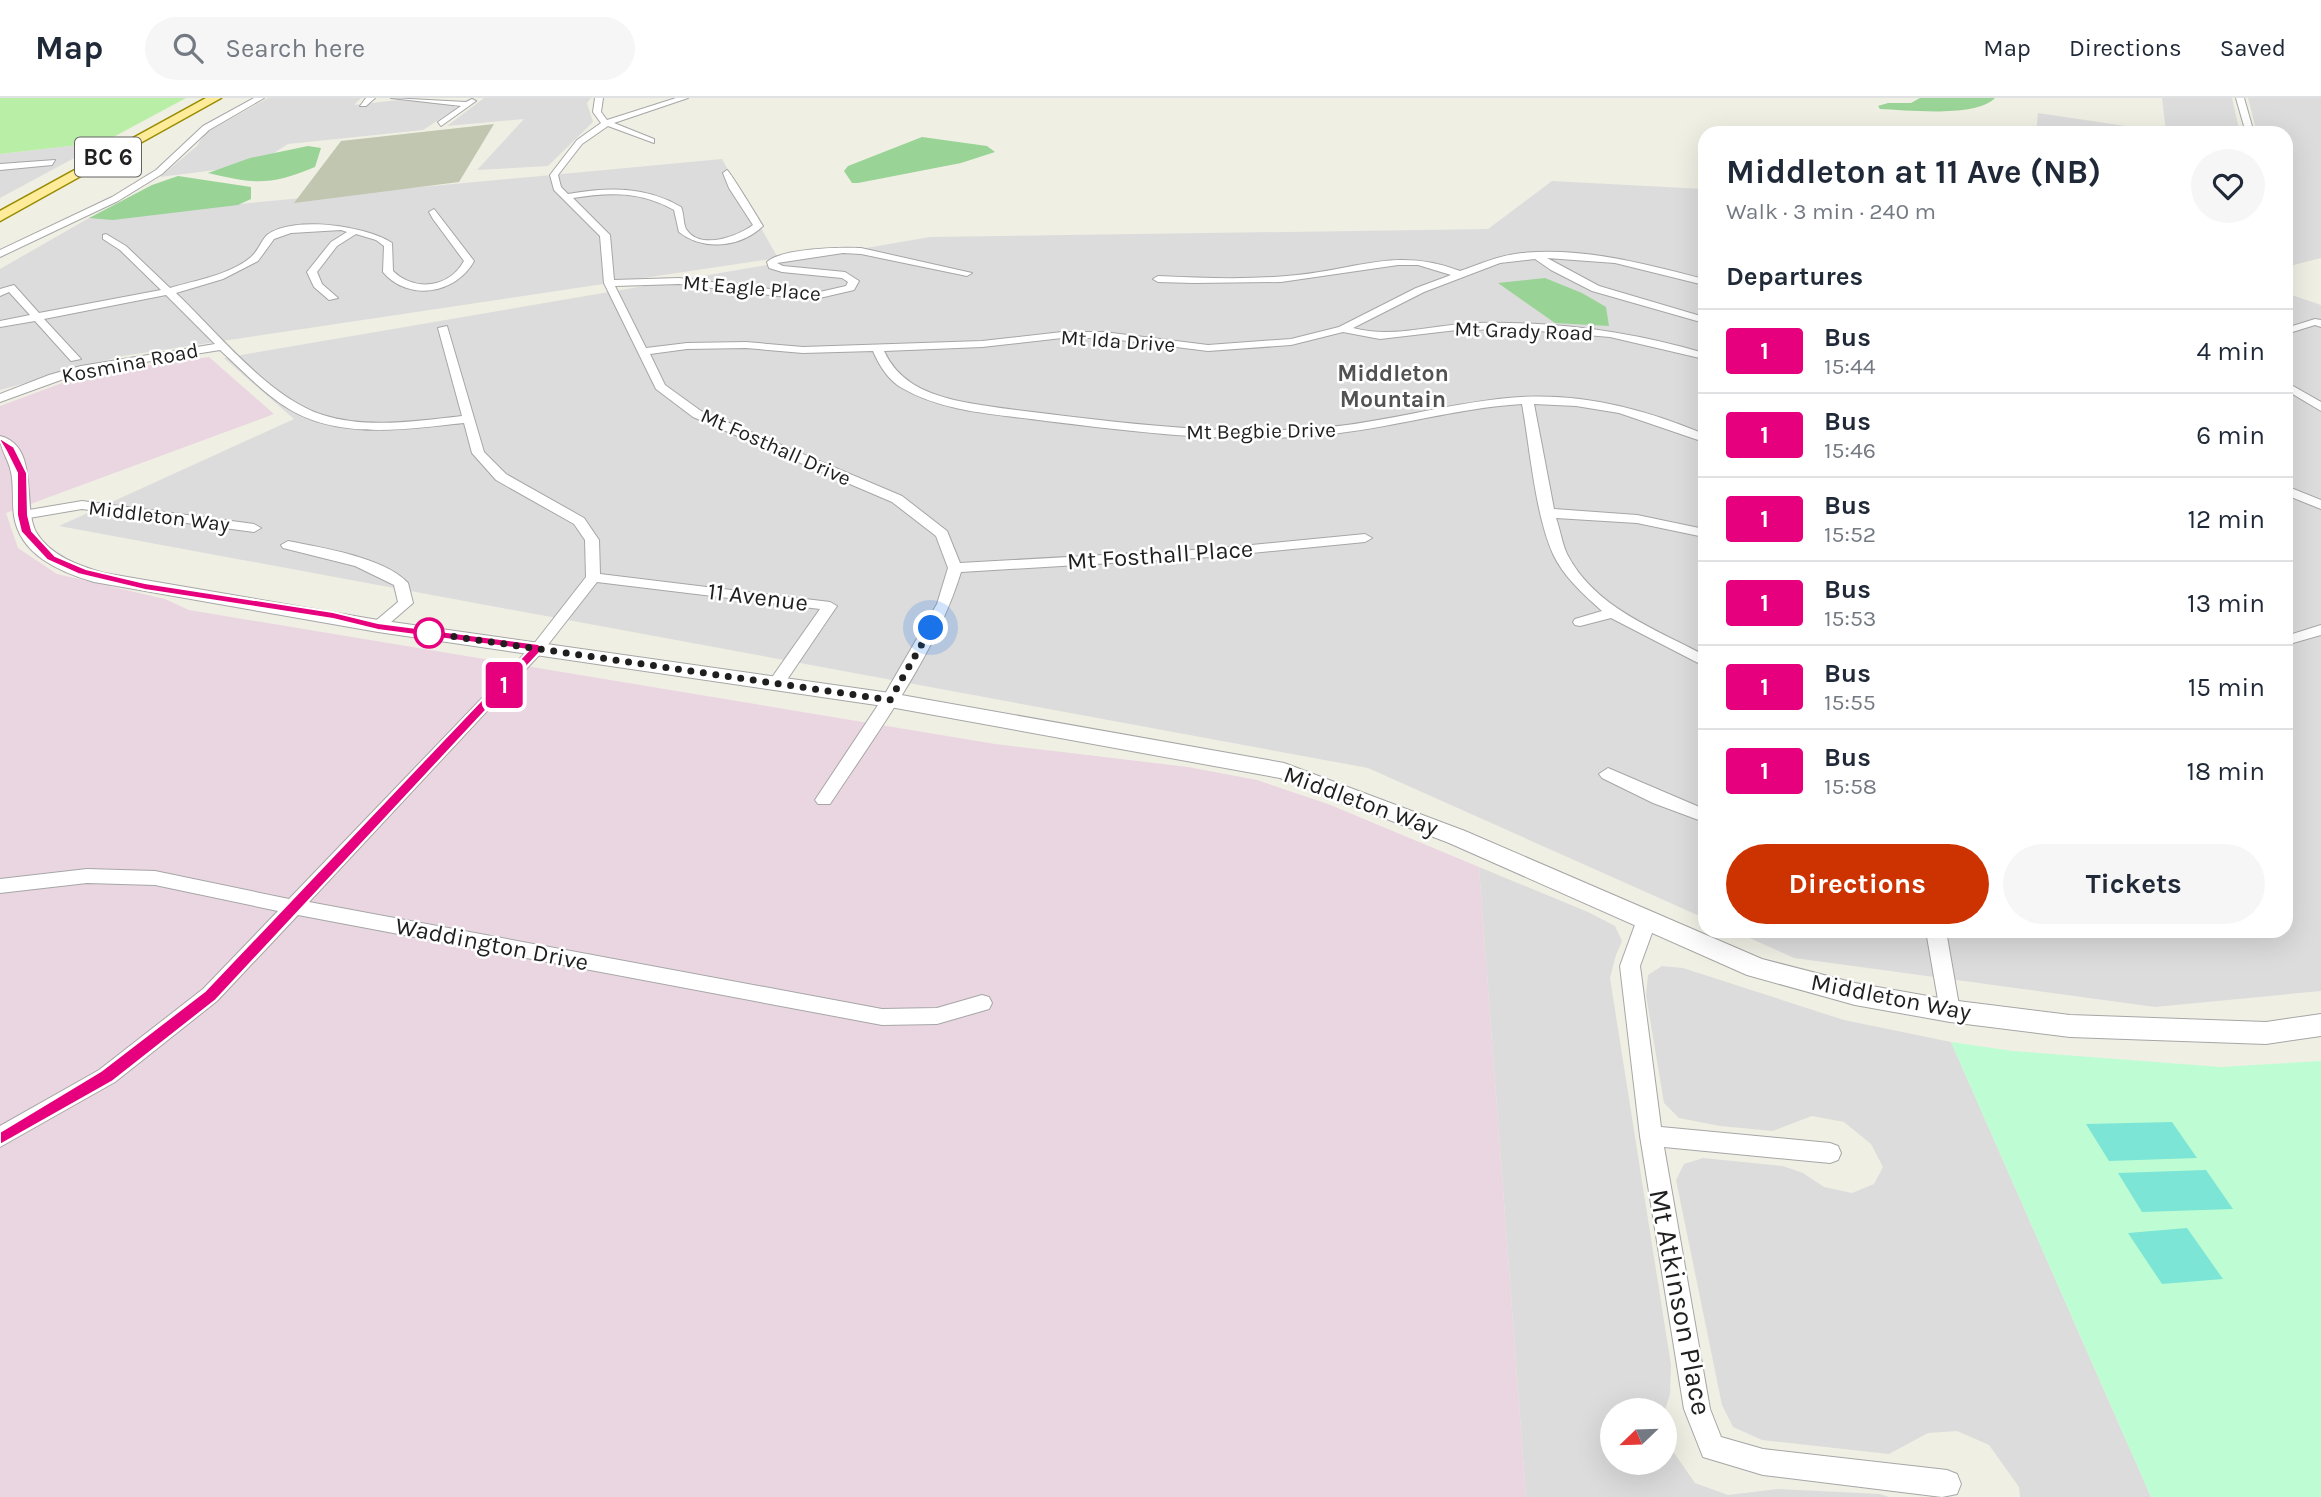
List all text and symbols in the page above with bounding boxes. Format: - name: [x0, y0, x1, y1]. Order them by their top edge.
- search box: [145, 17, 635, 80]
- text: Map: [35, 29, 103, 67]
- icon: search: [169, 29, 207, 67]
- text: Search here: [225, 33, 365, 64]
- text: Map: [1983, 34, 2031, 62]
- text: Directions: [2069, 34, 2182, 62]
- text: Saved: [2220, 34, 2286, 62]
- road number: BC 6: [75, 138, 141, 176]
- button: heart: [2191, 149, 2265, 223]
- text: Middleton at 11 Ave (NB): [1726, 153, 2101, 191]
- text: Walk · 3 min · 240 m: [1726, 198, 1936, 225]
- text: Departures: [1726, 261, 1863, 292]
- street label: Mt Eagle Place: [682, 270, 822, 306]
- street label: Mt Grady Road: [1454, 317, 1594, 345]
- text: Bus: [1824, 322, 1871, 353]
- street label: Mt Ida Drive: [1060, 325, 1176, 357]
- text: 4 min: [2197, 336, 2265, 367]
- text: 1: [1760, 337, 1769, 365]
- street label: Kosmina Road: [60, 338, 200, 388]
- text: 15:44: [1824, 353, 1876, 380]
- district label: Middleton Mountain: [1337, 360, 1449, 413]
- street label: Mt Fosthall Drive: [697, 403, 855, 491]
- text: Bus: [1824, 406, 1871, 437]
- street label: Mt Begbie Drive: [1186, 418, 1336, 444]
- text: 6 min: [2196, 420, 2265, 451]
- text: 1: [1760, 421, 1769, 449]
- text: 15:46: [1824, 437, 1876, 464]
- text: Bus: [1824, 490, 1871, 521]
- street label: Middleton Way: [87, 495, 231, 537]
- text: 12 min: [2187, 504, 2265, 535]
- text: 1: [1760, 505, 1769, 533]
- text: 15:52: [1824, 521, 1876, 548]
- street label: Mt Fosthall Place: [1066, 535, 1254, 575]
- text: Bus: [1824, 574, 1871, 605]
- street label: 11 Avenue: [706, 577, 810, 617]
- text: 13 min: [2187, 588, 2265, 619]
- text: 1: [1760, 589, 1769, 617]
- text: 15:53: [1824, 605, 1876, 632]
- your location: [913, 610, 948, 645]
- unlabelled marker: [414, 618, 444, 648]
- text: Bus: [1824, 658, 1871, 689]
- line badge: 1: [481, 662, 527, 708]
- text: 1: [500, 671, 508, 699]
- text: 15 min: [2188, 672, 2265, 703]
- text: 1: [1760, 673, 1769, 701]
- text: 15:55: [1824, 689, 1876, 716]
- text: Bus: [1824, 742, 1871, 773]
- text: 18 min: [2186, 756, 2265, 787]
- text: 1: [1760, 757, 1769, 785]
- street label: Middleton Way: [1280, 760, 1442, 842]
- text: 15:58: [1824, 773, 1877, 800]
- button: Directions: [1726, 844, 1989, 924]
- button: Tickets: [2003, 844, 2265, 924]
- street label: Waddington Drive: [393, 912, 591, 976]
- street label: Middleton Way: [1809, 968, 1973, 1026]
- street label: Mt Atkinson Place: [1642, 1186, 1719, 1418]
- north arrow: [1600, 1398, 1676, 1475]
- map controls: [1600, 1398, 1677, 1475]

